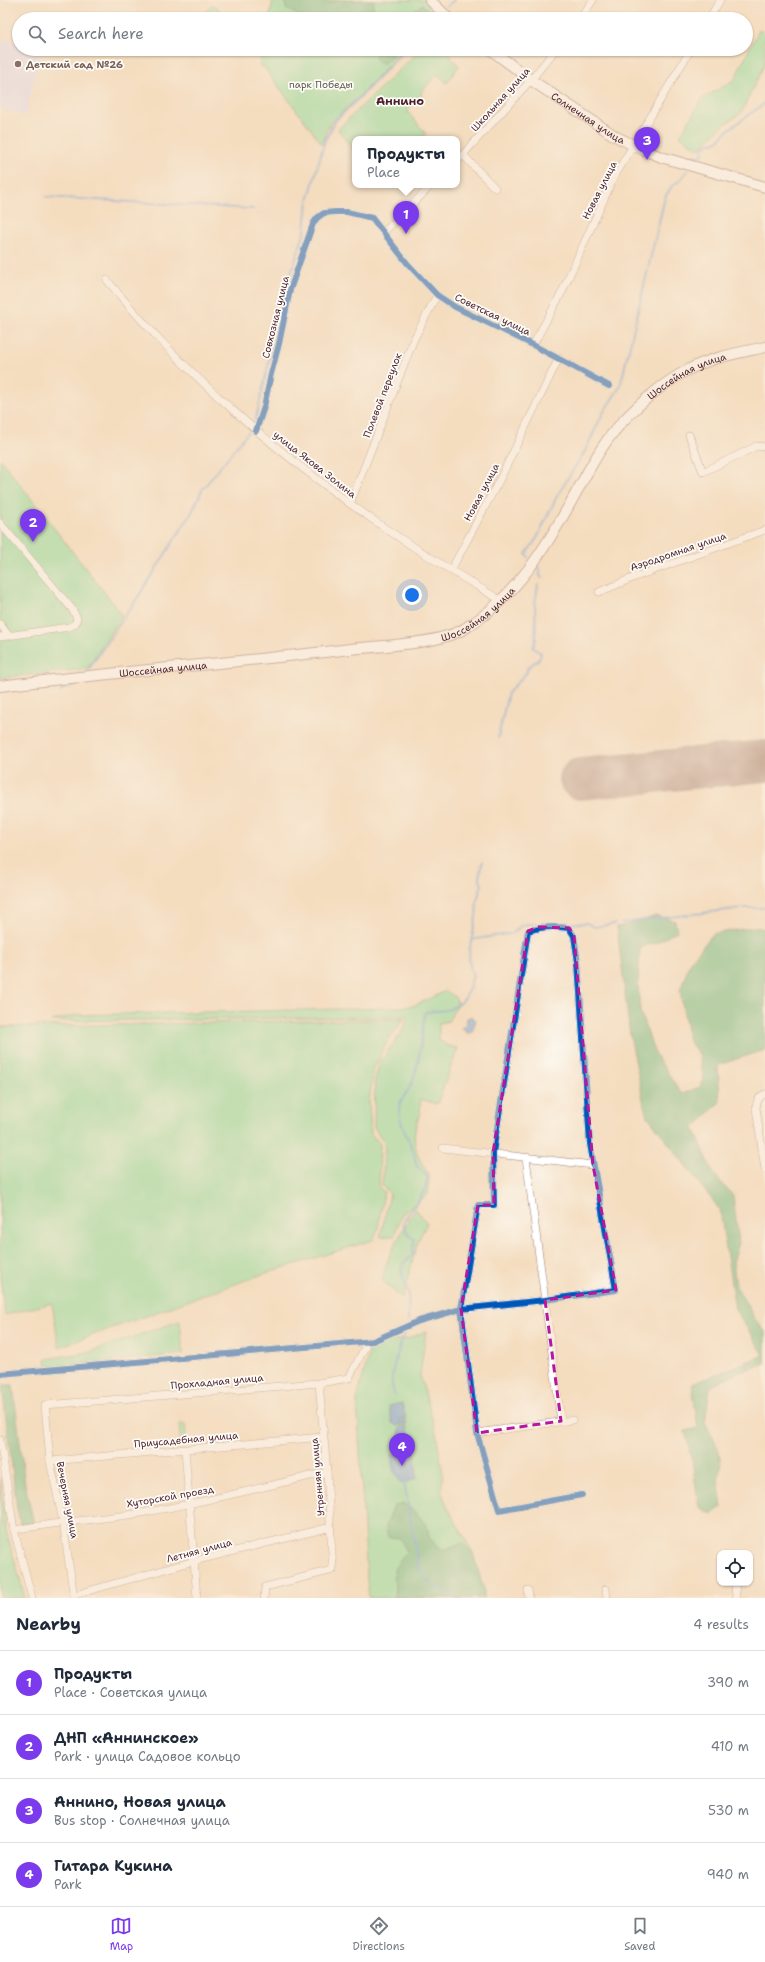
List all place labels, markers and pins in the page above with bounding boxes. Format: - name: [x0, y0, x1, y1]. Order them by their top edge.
- place label: Детский сад №26: [26, 58, 123, 71]
- marker: Детский сад №26: [13, 59, 23, 69]
- pin: 3: [634, 127, 660, 160]
- pin: 1: [393, 201, 419, 234]
- pin: 2: [20, 509, 46, 542]
- pin: 4: [389, 1433, 415, 1466]

